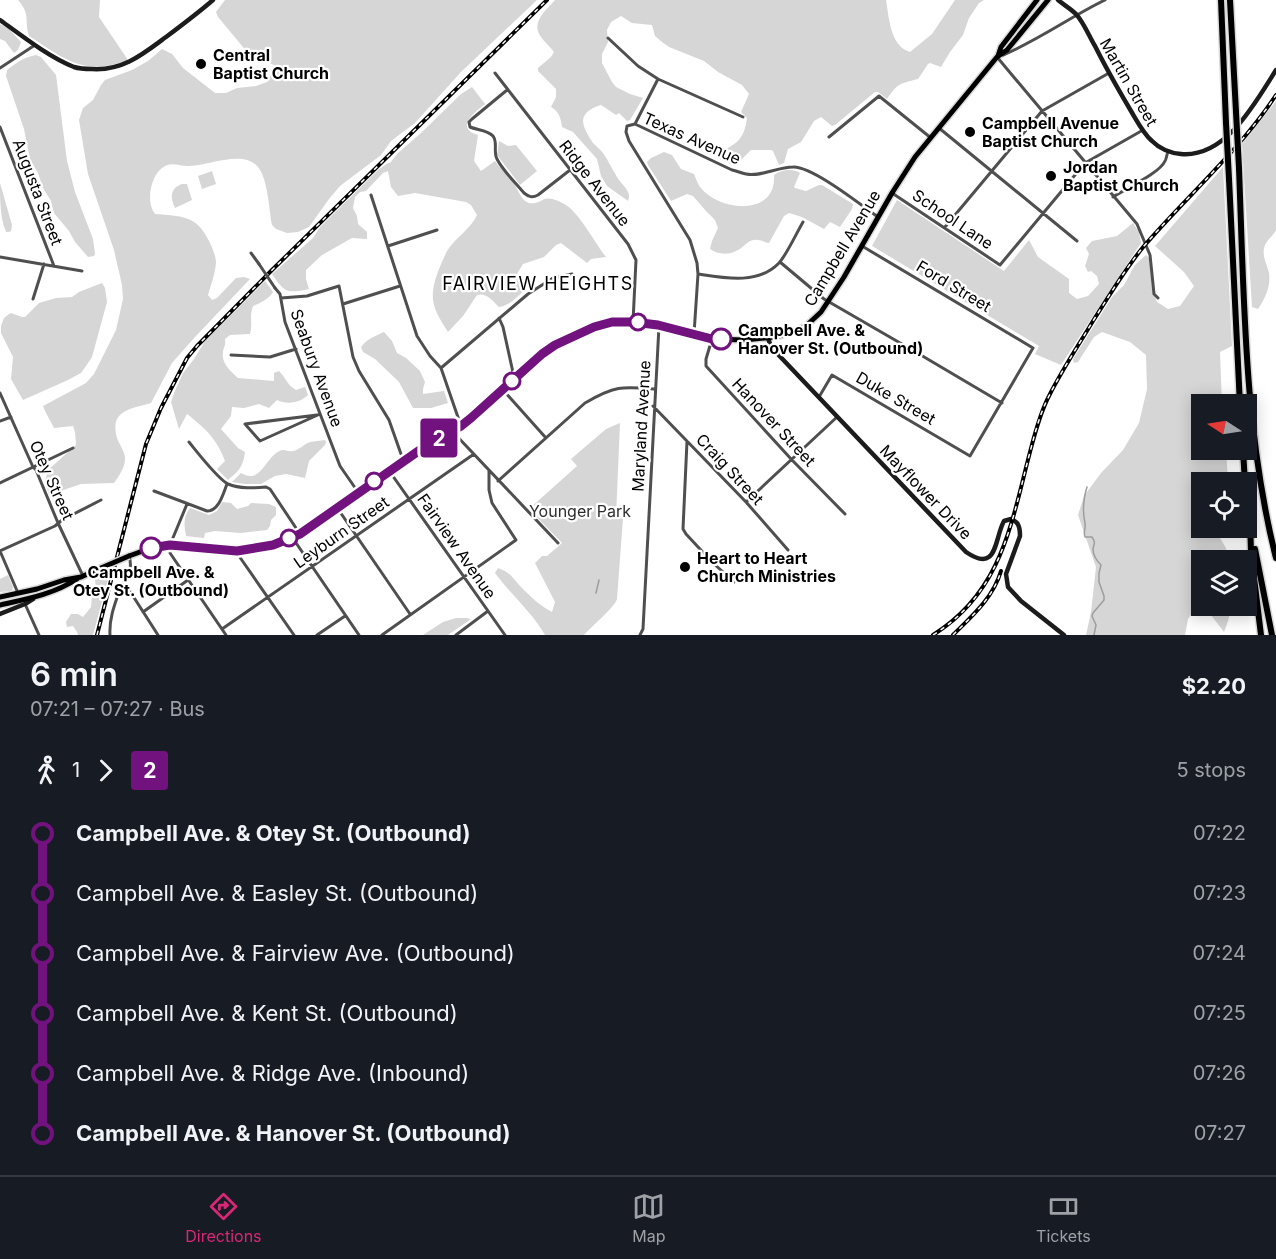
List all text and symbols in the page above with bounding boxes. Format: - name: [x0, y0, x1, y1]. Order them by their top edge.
- street label: Martin Street: [1096, 35, 1162, 129]
- place label: Central Baptist Church: [213, 45, 329, 83]
- marker: Central Baptist Church: [194, 57, 208, 71]
- street label: Texas Avenue: [640, 108, 744, 168]
- place label: Campbell Avenue Baptist Church: [982, 113, 1119, 151]
- marker: Campbell Avenue Baptist Church: [963, 125, 977, 139]
- street label: Augusta Street: [9, 136, 67, 248]
- street label: Ridge Avenue: [555, 136, 635, 230]
- place label: Jordan Baptist Church: [1063, 157, 1179, 195]
- marker: Jordan Baptist Church: [1044, 169, 1058, 183]
- street label: School Lane: [909, 185, 997, 253]
- street label: Campbell Avenue: [799, 186, 885, 310]
- street label: Ford Street: [913, 256, 995, 316]
- district label: FAIRVIEW HEIGHTS: [442, 273, 634, 294]
- street label: Seabury Avenue: [286, 306, 348, 430]
- unlabelled marker: [629, 313, 647, 331]
- place label: Campbell Ave. & Hanover St. (Outbound): [738, 320, 923, 358]
- marker: Campbell Ave. & Hanover St. (Outbound): [710, 328, 732, 350]
- street label: Maryland Avenue: [628, 360, 654, 492]
- street label: Duke Street: [853, 367, 939, 429]
- unlabelled marker: [503, 372, 521, 390]
- street label: Hanover Street: [728, 374, 820, 470]
- north arrow: [1191, 394, 1257, 460]
- map controls: [1191, 394, 1257, 616]
- line badge: 2: [420, 418, 458, 458]
- text: 2: [432, 426, 446, 451]
- street label: Craig Street: [692, 429, 768, 509]
- street label: Otey Street: [26, 437, 78, 523]
- street label: Mayflower Drive: [876, 440, 976, 544]
- unlabelled marker: [365, 472, 383, 490]
- button: locate: [1191, 472, 1257, 538]
- street label: Fairview Avenue: [413, 490, 501, 602]
- street label: Leyburn Street: [289, 492, 393, 572]
- park label: Younger Park: [529, 501, 631, 521]
- unlabelled marker: [280, 529, 298, 547]
- marker: Campbell Ave. & Otey St. (Outbound): [140, 537, 162, 559]
- place label: Heart to Heart Church Ministries: [697, 548, 836, 586]
- button: layers: [1191, 550, 1257, 616]
- marker: Heart to Heart Church Ministries: [678, 560, 692, 574]
- place label: Campbell Ave. & Otey St. (Outbound): [73, 562, 229, 600]
- text: 6 min: [30, 654, 118, 694]
- text: $2.20: [1182, 673, 1246, 699]
- text: 07:21 – 07:27 · Bus: [30, 697, 205, 721]
- icon: walk: [30, 754, 63, 787]
- icon: forward: [89, 754, 122, 787]
- text: 1: [72, 758, 80, 782]
- text: 2: [143, 758, 156, 783]
- text: 5 stops: [1177, 758, 1246, 782]
- text: Campbell Ave. & Otey St. (Outbound): [76, 820, 470, 846]
- text: 07:22: [1193, 821, 1246, 845]
- text: Campbell Ave. & Easley St. (Outbound): [76, 880, 478, 906]
- text: 07:23: [1193, 881, 1246, 905]
- text: Campbell Ave. & Fairview Ave. (Outbound): [76, 940, 515, 966]
- text: 07:24: [1193, 941, 1246, 965]
- text: Campbell Ave. & Kent St. (Outbound): [76, 1000, 458, 1026]
- text: 07:25: [1193, 1001, 1246, 1025]
- text: Campbell Ave. & Ridge Ave. (Inbound): [76, 1060, 469, 1086]
- text: 07:26: [1193, 1061, 1246, 1085]
- text: Campbell Ave. & Hanover St. (Outbound): [76, 1120, 511, 1146]
- text: 07:27: [1194, 1121, 1246, 1145]
- tab: Directions: [185, 1190, 262, 1246]
- tab: Map: [632, 1190, 665, 1246]
- tab: Tickets: [1036, 1190, 1091, 1246]

